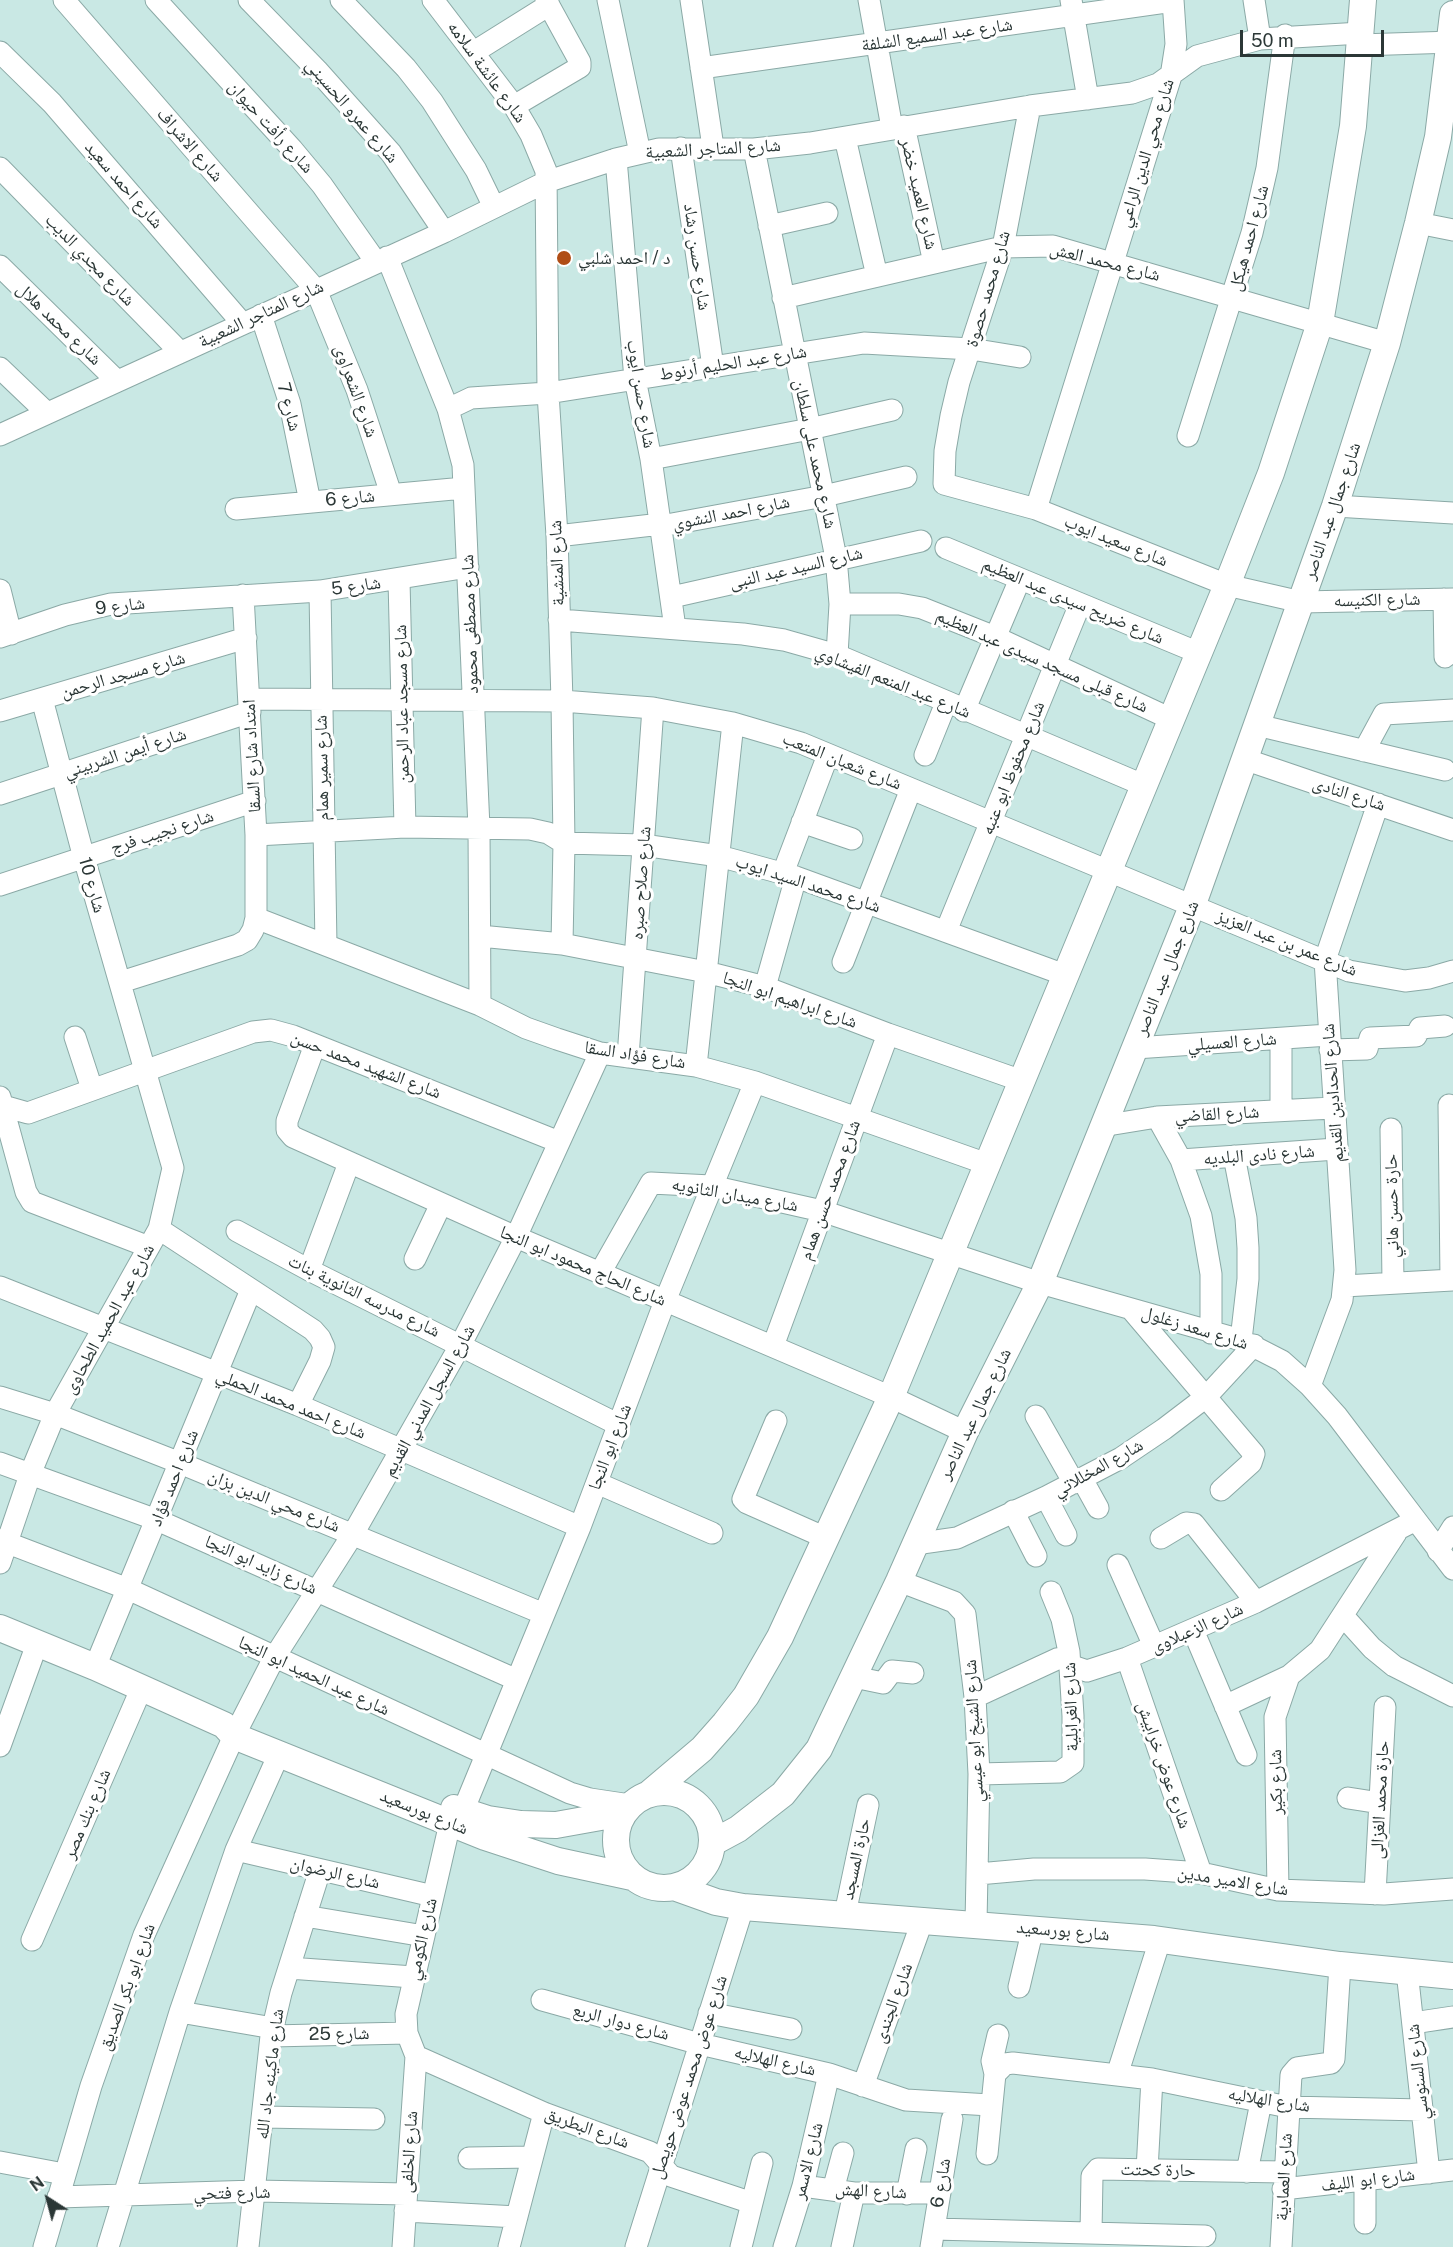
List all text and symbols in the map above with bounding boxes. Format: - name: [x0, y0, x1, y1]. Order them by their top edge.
- street label: شارع عبد السميع الشلفة: [860, 14, 1014, 56]
- street label: شارع عائشة سلامه: [443, 17, 531, 127]
- scale bar: [1243, 18, 1387, 56]
- text: 50 m: [1251, 30, 1294, 51]
- street label: شارع عمرو الحسيني: [301, 54, 403, 168]
- street label: شارع رأفت حيوان: [224, 76, 318, 178]
- street label: شارع محي الدين الراعي: [1113, 76, 1179, 230]
- street label: شارع الاشراف: [152, 104, 228, 186]
- street label: شارع المتاجر الشعبية: [645, 135, 781, 163]
- street label: شارع العميد خضر: [896, 136, 942, 252]
- street label: شارع احمد سعيد: [80, 137, 168, 233]
- street label: شارع احمد هيكل: [1224, 182, 1274, 294]
- street label: شارع حسن رشاد: [679, 202, 715, 312]
- street label: شارع مجدي الديب: [40, 209, 140, 311]
- street label: شارع محمد حصوة: [961, 228, 1015, 350]
- street label: شارع محمد العش: [1048, 238, 1162, 286]
- place label: د / احمد شلبي: [578, 247, 670, 269]
- marker: د / احمد شلبي: [555, 249, 573, 267]
- street label: شارع المتاجر الشعبية: [195, 276, 327, 352]
- street label: شارع محمد هلال: [12, 278, 106, 370]
- street label: شارع حسن ايوب: [622, 338, 660, 450]
- street label: شارع عبد الحليم أرنوط: [658, 341, 808, 385]
- street label: شارع الشعراوى: [329, 342, 383, 440]
- street label: شارع محمد على سلطان: [789, 377, 841, 531]
- street label: شارع 7: [272, 380, 306, 434]
- street label: شارع جمال عبد الناصر: [1298, 440, 1366, 582]
- street label: شارع 6: [324, 485, 376, 511]
- street label: شارع احمد النشوي: [670, 491, 792, 535]
- street label: شارع سعيد ايوب: [1061, 510, 1171, 572]
- street label: شارع المنشية: [545, 520, 569, 606]
- street label: شارع السيد عبد النبى: [727, 542, 865, 594]
- street label: شارع ضريح سيدى عبد العظيم: [979, 553, 1167, 649]
- street label: شارع مصطفى محمود: [457, 554, 483, 694]
- street label: شارع 5: [330, 572, 382, 600]
- street label: شارع الكنيسه: [1333, 588, 1421, 612]
- street label: شارع 9: [94, 592, 146, 620]
- street label: شارع قبلى مسجد سيدى عبد العظيم: [933, 604, 1151, 718]
- street label: شارع مسجد عباد الرحمن: [390, 624, 414, 784]
- street label: شارع عبد المنعم الفيشاوي: [812, 641, 974, 723]
- street label: شارع مسجد الرحمن: [58, 647, 188, 703]
- street label: شارع محفوظ ابو عنبه: [976, 698, 1050, 838]
- street label: امتداد شارع السقا: [238, 699, 266, 813]
- street label: شارع سمير همام: [310, 715, 334, 821]
- street label: شارع أيمن الشربيني: [61, 723, 189, 783]
- street label: شارع شعبان المتعب: [779, 727, 905, 795]
- street label: شارع النادى: [1310, 772, 1388, 816]
- street label: شارع نجيب فرج: [108, 805, 216, 859]
- street label: شارع صلاح صبره: [626, 826, 656, 940]
- street label: شارع محمد السيد ايوب: [733, 850, 883, 918]
- street label: شارع 10: [74, 855, 110, 915]
- street label: شارع جمال عبد الناصر: [1130, 897, 1204, 1039]
- street label: شارع عمر بن عبد العزيز: [1213, 905, 1361, 981]
- street label: شارع ابراهيم ابو النجا: [720, 967, 860, 1033]
- street label: شارع الحدادين القديم: [1317, 1023, 1349, 1163]
- street label: شارع الشهيد محمد حسن: [288, 1026, 444, 1104]
- street label: شارع العسيلي: [1187, 1028, 1277, 1056]
- street label: شارع فؤاد السقا: [583, 1036, 687, 1074]
- street label: شارع القاضي: [1174, 1101, 1260, 1127]
- street label: شارع محمد حسن همام: [795, 1117, 865, 1263]
- street label: شارع نادى البلديه: [1203, 1140, 1315, 1170]
- street label: حارة حسن هاني: [1380, 1154, 1404, 1258]
- street label: شارع ميدان الثانويه: [670, 1173, 800, 1217]
- street label: شارع الحاج محمود ابو النجا: [496, 1221, 670, 1311]
- street label: شارع عبد الحميد الطحاوى: [59, 1240, 159, 1398]
- street label: شارع مدرسه الثانوية بنات: [284, 1250, 444, 1342]
- street label: شارع سعد زغلول: [1139, 1302, 1251, 1354]
- street label: شارع السجل المدني القديم: [378, 1321, 480, 1481]
- street label: شارع جمال عبد الناصر: [934, 1345, 1016, 1483]
- street label: شارع احمد محمد الحملي: [213, 1364, 369, 1444]
- street label: شارع ابو النجا: [584, 1401, 636, 1493]
- street label: شارع احمد فؤاد: [145, 1426, 203, 1530]
- street label: شارع المخللاتي: [1049, 1434, 1147, 1502]
- street label: شارع محي الدين بزان: [205, 1465, 343, 1537]
- street label: شارع زايد ابو النجا: [201, 1531, 321, 1599]
- street label: شارع الزعبلاوى: [1147, 1598, 1247, 1658]
- street label: شارع عبد الحميد ابو النجا: [235, 1631, 393, 1721]
- street label: شارع الشيخ ابو عيسي: [959, 1659, 989, 1803]
- street label: شارع الغرابلية: [1059, 1662, 1083, 1752]
- street label: شارع عوض خرابيش: [1132, 1699, 1196, 1831]
- street label: حارة محمد الغزالى: [1366, 1740, 1394, 1860]
- street label: شارع بكير: [1265, 1749, 1287, 1815]
- street label: شارع بنك مصر: [58, 1766, 116, 1862]
- street label: شارع بورسعيد: [377, 1785, 471, 1839]
- street label: حارة المسجد: [837, 1816, 875, 1902]
- street label: شارع الرضوان: [288, 1852, 382, 1894]
- street label: شارع الامير مدين: [1176, 1862, 1290, 1900]
- street label: شارع الكومي: [402, 1896, 442, 1982]
- street label: شارع بورسعيد: [1016, 1916, 1110, 1946]
- street label: شارع ابو بكر الصديق: [94, 1920, 160, 2054]
- street label: شارع الجندى: [869, 1960, 917, 2046]
- street label: شارع عوض محمد عوض حويصل: [646, 1972, 732, 2182]
- street label: شارع دوار الربع: [570, 1999, 672, 2045]
- street label: شارع ماكينه جاد الله: [251, 2007, 289, 2141]
- street label: شارع 25: [308, 2023, 370, 2045]
- street label: شارع السنوسي: [1402, 2023, 1434, 2121]
- street label: شارع الهلاليه: [732, 2041, 818, 2081]
- street label: شارع الهلاليه: [1226, 2083, 1312, 2117]
- street label: شارع البطريق: [542, 2103, 632, 2153]
- street label: شارع الخلفى: [395, 2110, 423, 2194]
- street label: شارع الاسمر: [788, 2120, 828, 2202]
- street label: شارع العمادية: [1271, 2133, 1297, 2221]
- street label: شارع 6: [926, 2157, 956, 2209]
- street label: حارة كحتت: [1120, 2159, 1196, 2181]
- street label: شارع ابو الليف: [1320, 2164, 1416, 2196]
- north arrow: [18, 2169, 78, 2229]
- text: N: [26, 2173, 48, 2195]
- street label: شارع الهش: [835, 2178, 907, 2204]
- street label: شارع فتحي: [193, 2182, 271, 2204]

